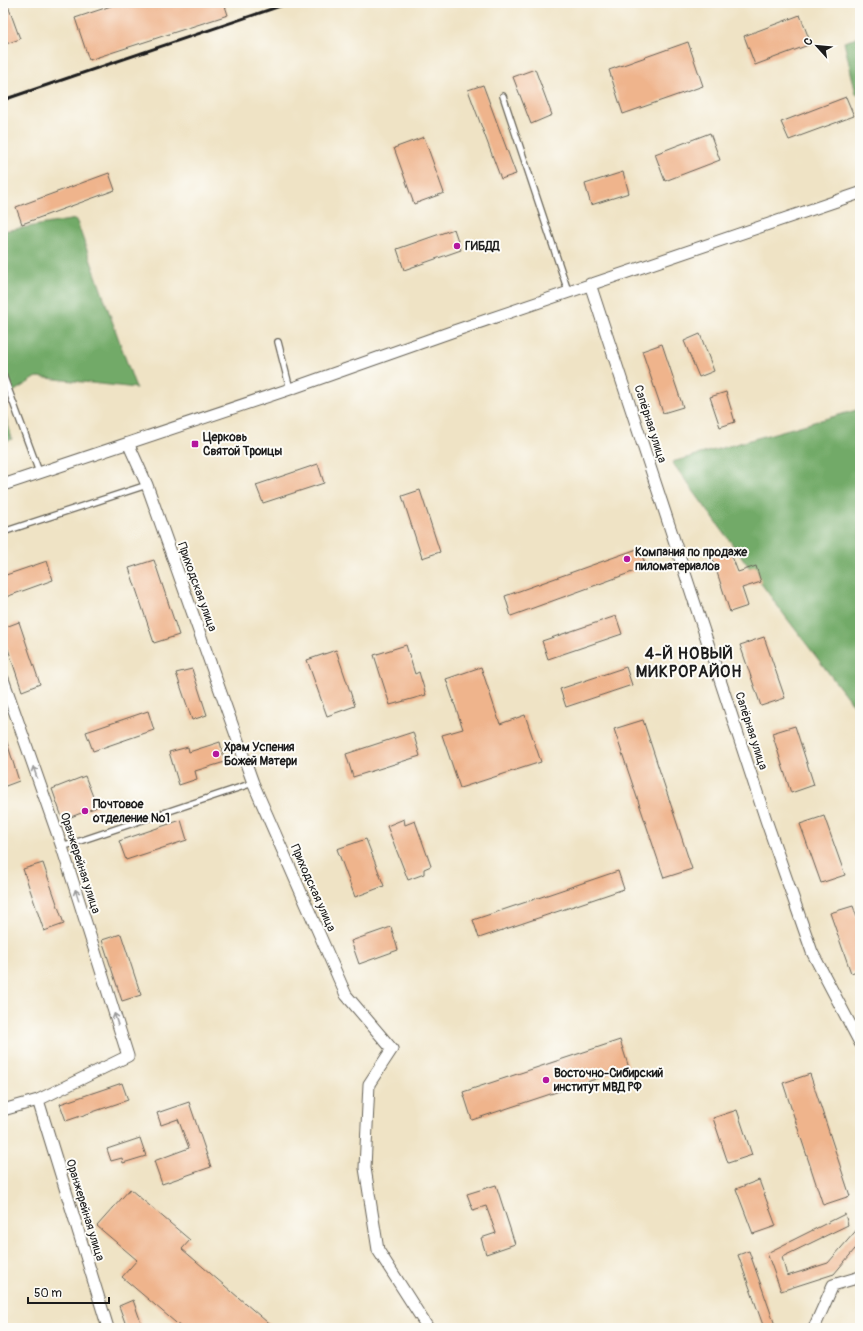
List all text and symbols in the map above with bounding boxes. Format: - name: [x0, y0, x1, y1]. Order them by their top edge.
- north arrow: [797, 26, 837, 66]
- text: С: [801, 36, 816, 48]
- place label: ГИБДД: [465, 239, 500, 254]
- marker: ГИБДД: [452, 241, 462, 251]
- street label: Сапёрная улица: [630, 383, 670, 465]
- place label: Церковь Святой Троицы: [203, 430, 282, 459]
- marker: Церковь Святой Троицы: [190, 439, 200, 449]
- street label: Приходская улица: [174, 540, 220, 634]
- place label: Компания по продаже пиломатериалов: [635, 545, 748, 574]
- marker: Компания по продаже пиломатериалов: [622, 554, 632, 564]
- district label: 4-Й НОВЫЙ МИКРОРАЙОН: [636, 644, 742, 682]
- street label: Сапёрная улица: [731, 690, 771, 772]
- place label: Храм Успения Божей Матери: [224, 740, 297, 769]
- marker: Храм Успения Божей Матери: [211, 749, 221, 759]
- one-way arrow: [31, 766, 39, 778]
- place label: Почтовое отделение №1: [92, 797, 170, 826]
- marker: Почтовое отделение №1: [80, 806, 90, 816]
- street label: Оранжерейная улица: [57, 811, 104, 916]
- street label: Приходская улица: [287, 842, 339, 934]
- one-way arrow: [73, 889, 80, 902]
- one-way arrow: [112, 1013, 120, 1025]
- place label: Восточно-Сибирский институт МВД РФ: [553, 1066, 663, 1095]
- marker: Восточно-Сибирский институт МВД РФ: [541, 1075, 551, 1085]
- street label: Оранжерейная улица: [62, 1157, 108, 1263]
- scale bar: [28, 1279, 109, 1305]
- text: 50 m: [34, 1286, 62, 1301]

